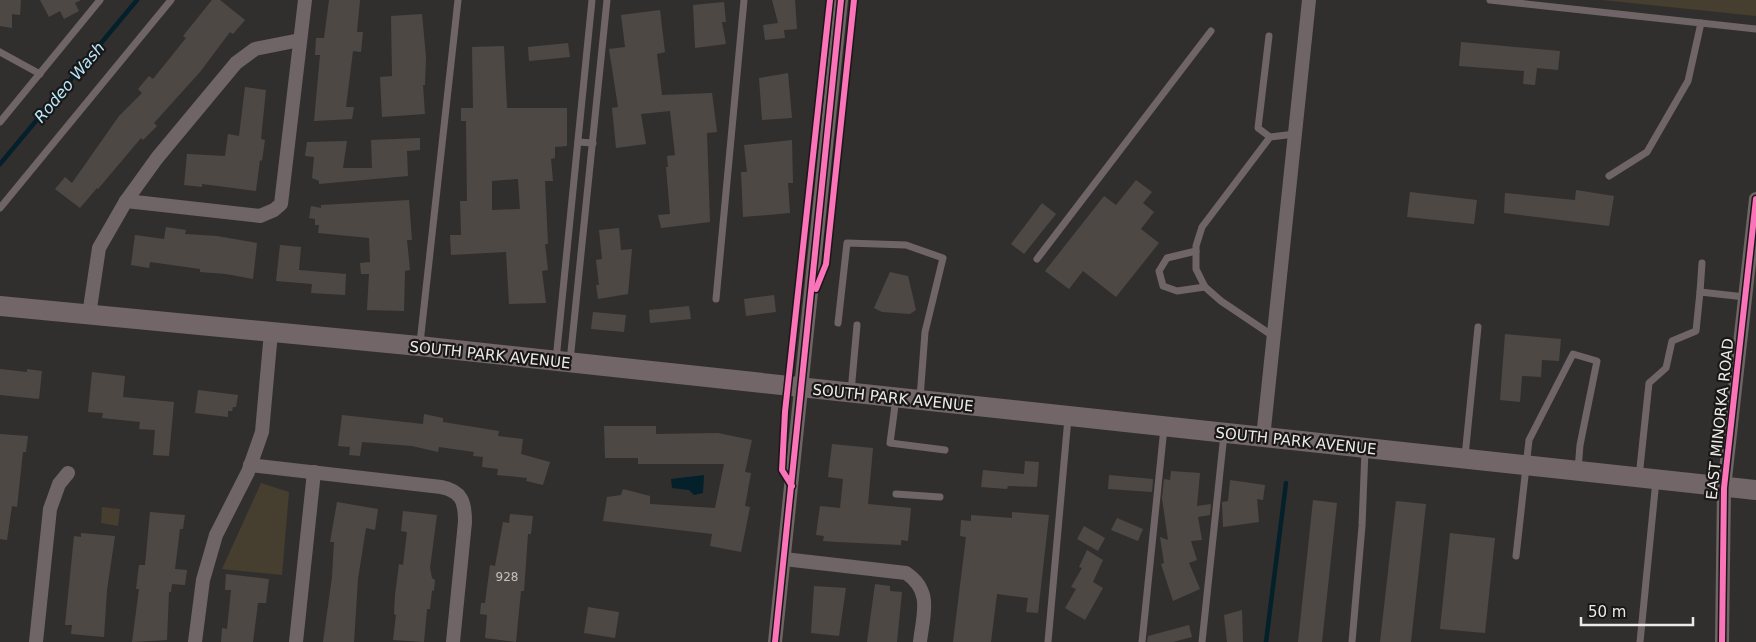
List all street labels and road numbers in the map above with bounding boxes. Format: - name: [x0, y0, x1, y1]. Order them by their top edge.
- street label: EAST MINORKA ROAD: [1703, 337, 1737, 501]
- street label: SOUTH PARK AVENUE: [409, 338, 571, 372]
- street label: SOUTH PARK AVENUE: [812, 381, 974, 415]
- street label: SOUTH PARK AVENUE: [1215, 424, 1377, 458]

